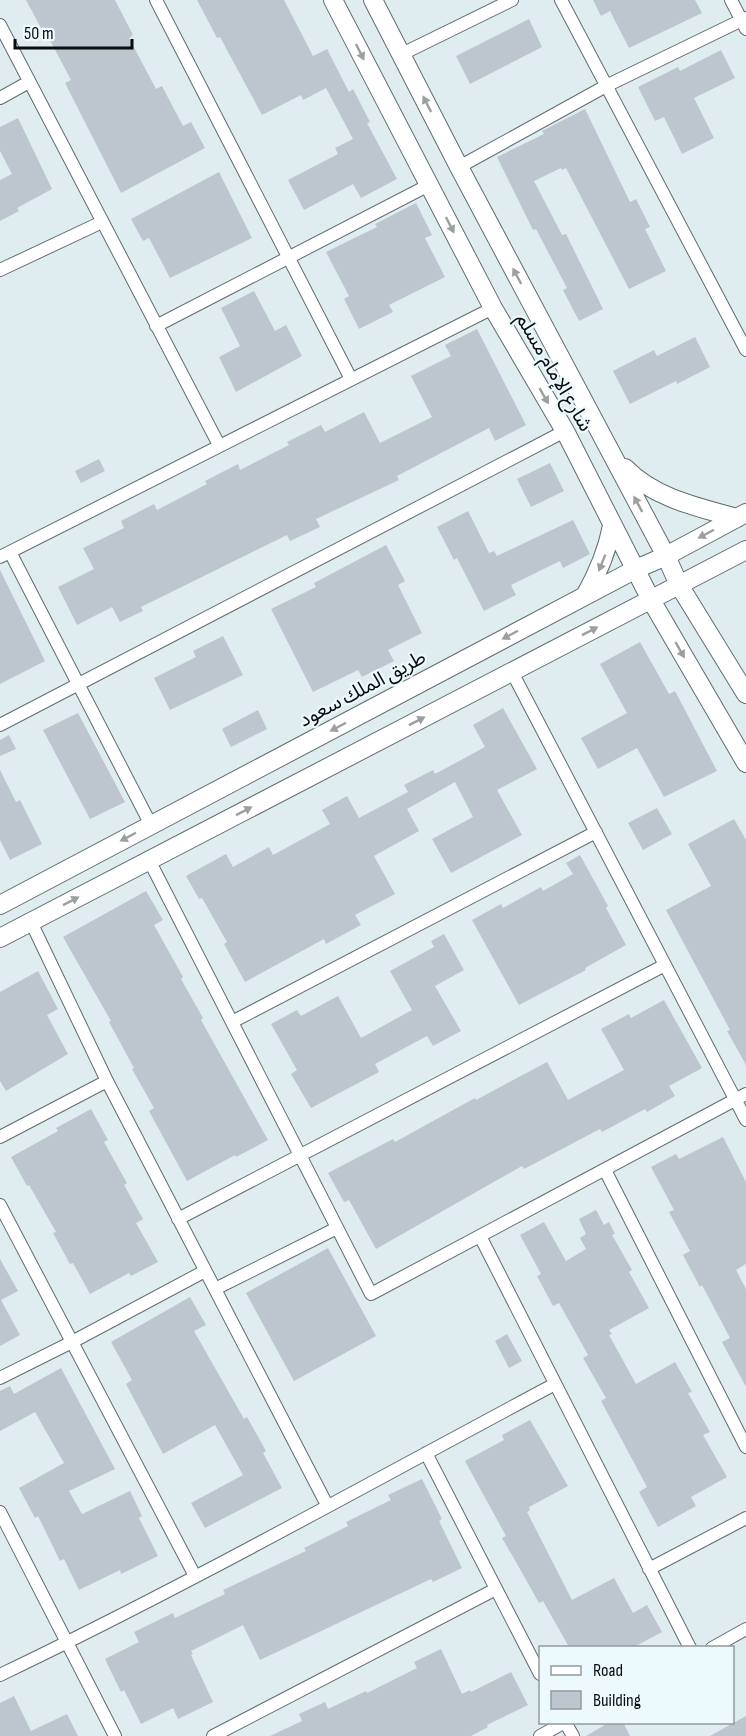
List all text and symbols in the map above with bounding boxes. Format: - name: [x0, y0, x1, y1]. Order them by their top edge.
- scale bar: [15, 12, 132, 50]
- text: 50 m: [24, 23, 54, 44]
- one-way arrow: [355, 44, 365, 61]
- one-way arrow: [422, 95, 431, 112]
- one-way arrow: [445, 217, 455, 234]
- one-way arrow: [512, 268, 522, 285]
- street label: شارع الإمام مسلم: [509, 309, 598, 437]
- one-way arrow: [539, 388, 549, 405]
- one-way arrow: [633, 495, 643, 512]
- one-way arrow: [697, 529, 714, 539]
- one-way arrow: [598, 554, 607, 571]
- one-way arrow: [581, 627, 598, 636]
- one-way arrow: [501, 630, 519, 640]
- one-way arrow: [675, 642, 686, 658]
- street label: طريق الملك سعود: [295, 645, 430, 732]
- one-way arrow: [408, 716, 425, 726]
- one-way arrow: [329, 722, 346, 732]
- one-way arrow: [235, 806, 252, 816]
- one-way arrow: [120, 832, 137, 842]
- one-way arrow: [62, 896, 79, 906]
- legend: [539, 1646, 734, 1724]
- text: Road: [593, 1660, 623, 1681]
- text: Building: [593, 1690, 641, 1711]

